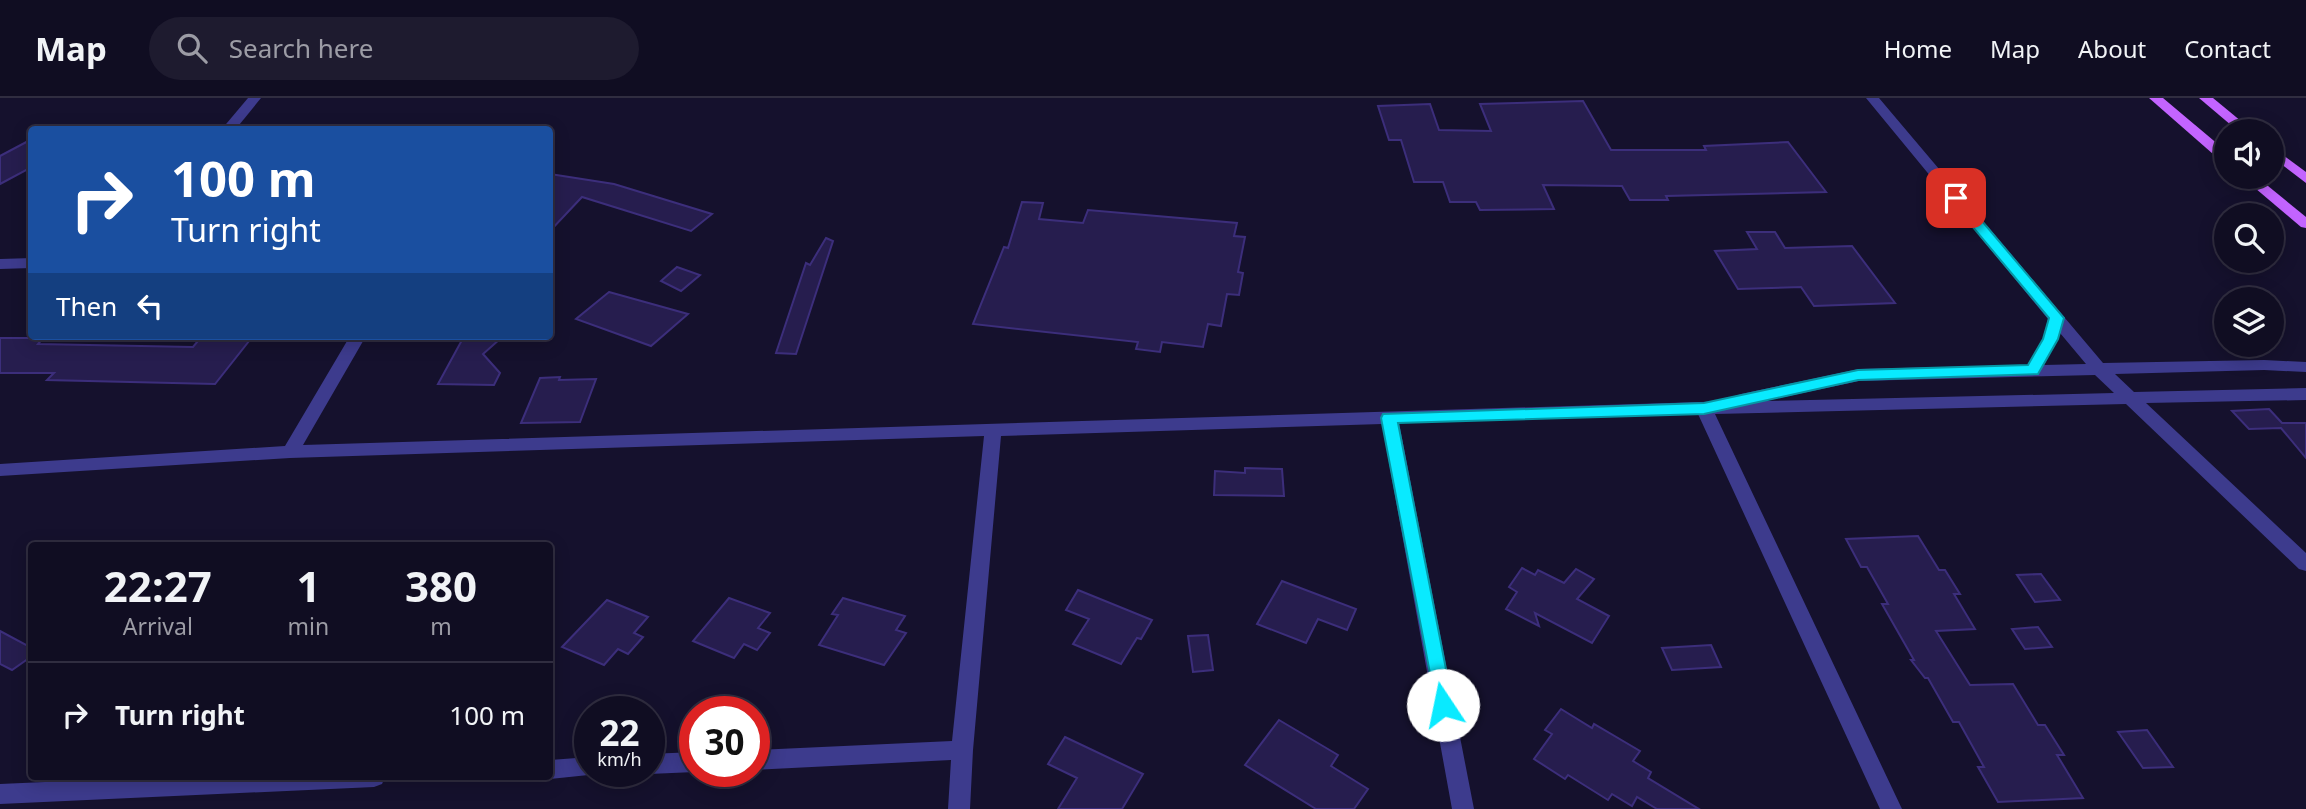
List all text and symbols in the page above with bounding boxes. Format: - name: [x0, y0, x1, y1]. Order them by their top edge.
- search box: [149, 17, 639, 80]
- text: Map: [35, 26, 107, 71]
- icon: search: [173, 29, 211, 67]
- text: Search here: [229, 30, 373, 66]
- text: Home: [1884, 32, 1952, 65]
- text: Map: [1990, 32, 2040, 65]
- text: About: [2078, 32, 2146, 65]
- text: Contact: [2184, 32, 2271, 65]
- map controls: [2214, 119, 2284, 357]
- button: sound: [2214, 119, 2284, 189]
- text: 100 m: [171, 145, 316, 211]
- icon: right: [56, 154, 147, 245]
- pin: [1926, 168, 1986, 228]
- icon: arrive: [1937, 179, 1975, 217]
- button: search: [2214, 203, 2284, 273]
- text: Turn right: [171, 208, 321, 251]
- icon: left: [131, 287, 169, 325]
- button: layers: [2214, 287, 2284, 357]
- text: Then: [56, 288, 117, 324]
- text: 22:27: [104, 557, 212, 614]
- text: 1: [296, 557, 320, 614]
- text: 380: [405, 557, 477, 614]
- text: Arrival: [123, 610, 193, 642]
- text: min: [288, 610, 329, 642]
- text: m: [430, 610, 452, 642]
- position arrow: [1406, 668, 1480, 742]
- icon: right: [56, 696, 94, 734]
- speed limit sign: 30: [679, 696, 770, 787]
- text: Turn right: [115, 697, 245, 733]
- text: 100 m: [449, 697, 525, 733]
- text: 22: [599, 709, 640, 756]
- text: km/h: [597, 747, 642, 771]

